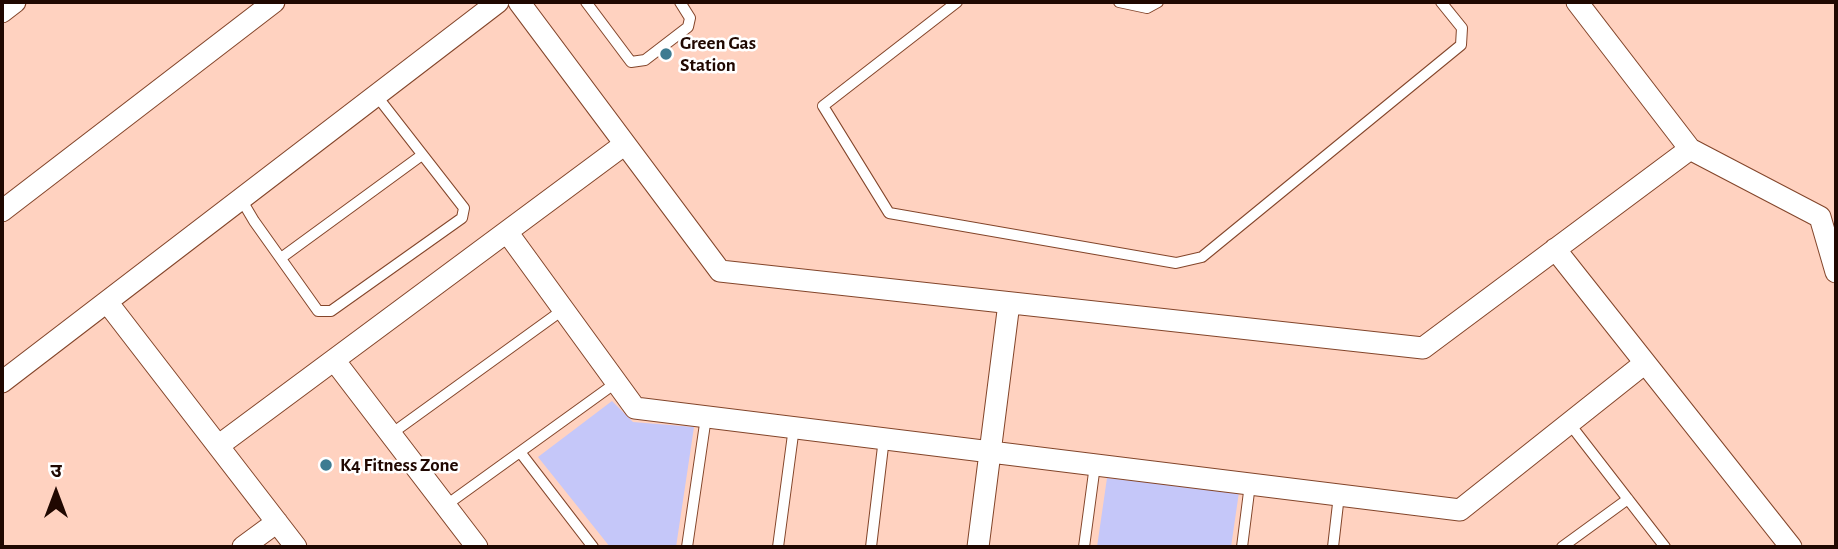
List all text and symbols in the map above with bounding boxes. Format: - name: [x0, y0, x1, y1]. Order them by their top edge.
- place label: Green Gas Station: [680, 32, 756, 76]
- marker: Green Gas Station: [658, 46, 674, 62]
- place label: K4 Fitness Zone: [340, 454, 458, 476]
- marker: K4 Fitness Zone: [318, 457, 334, 473]
- north arrow: [21, 458, 91, 528]
- text: उ: [50, 462, 62, 481]

